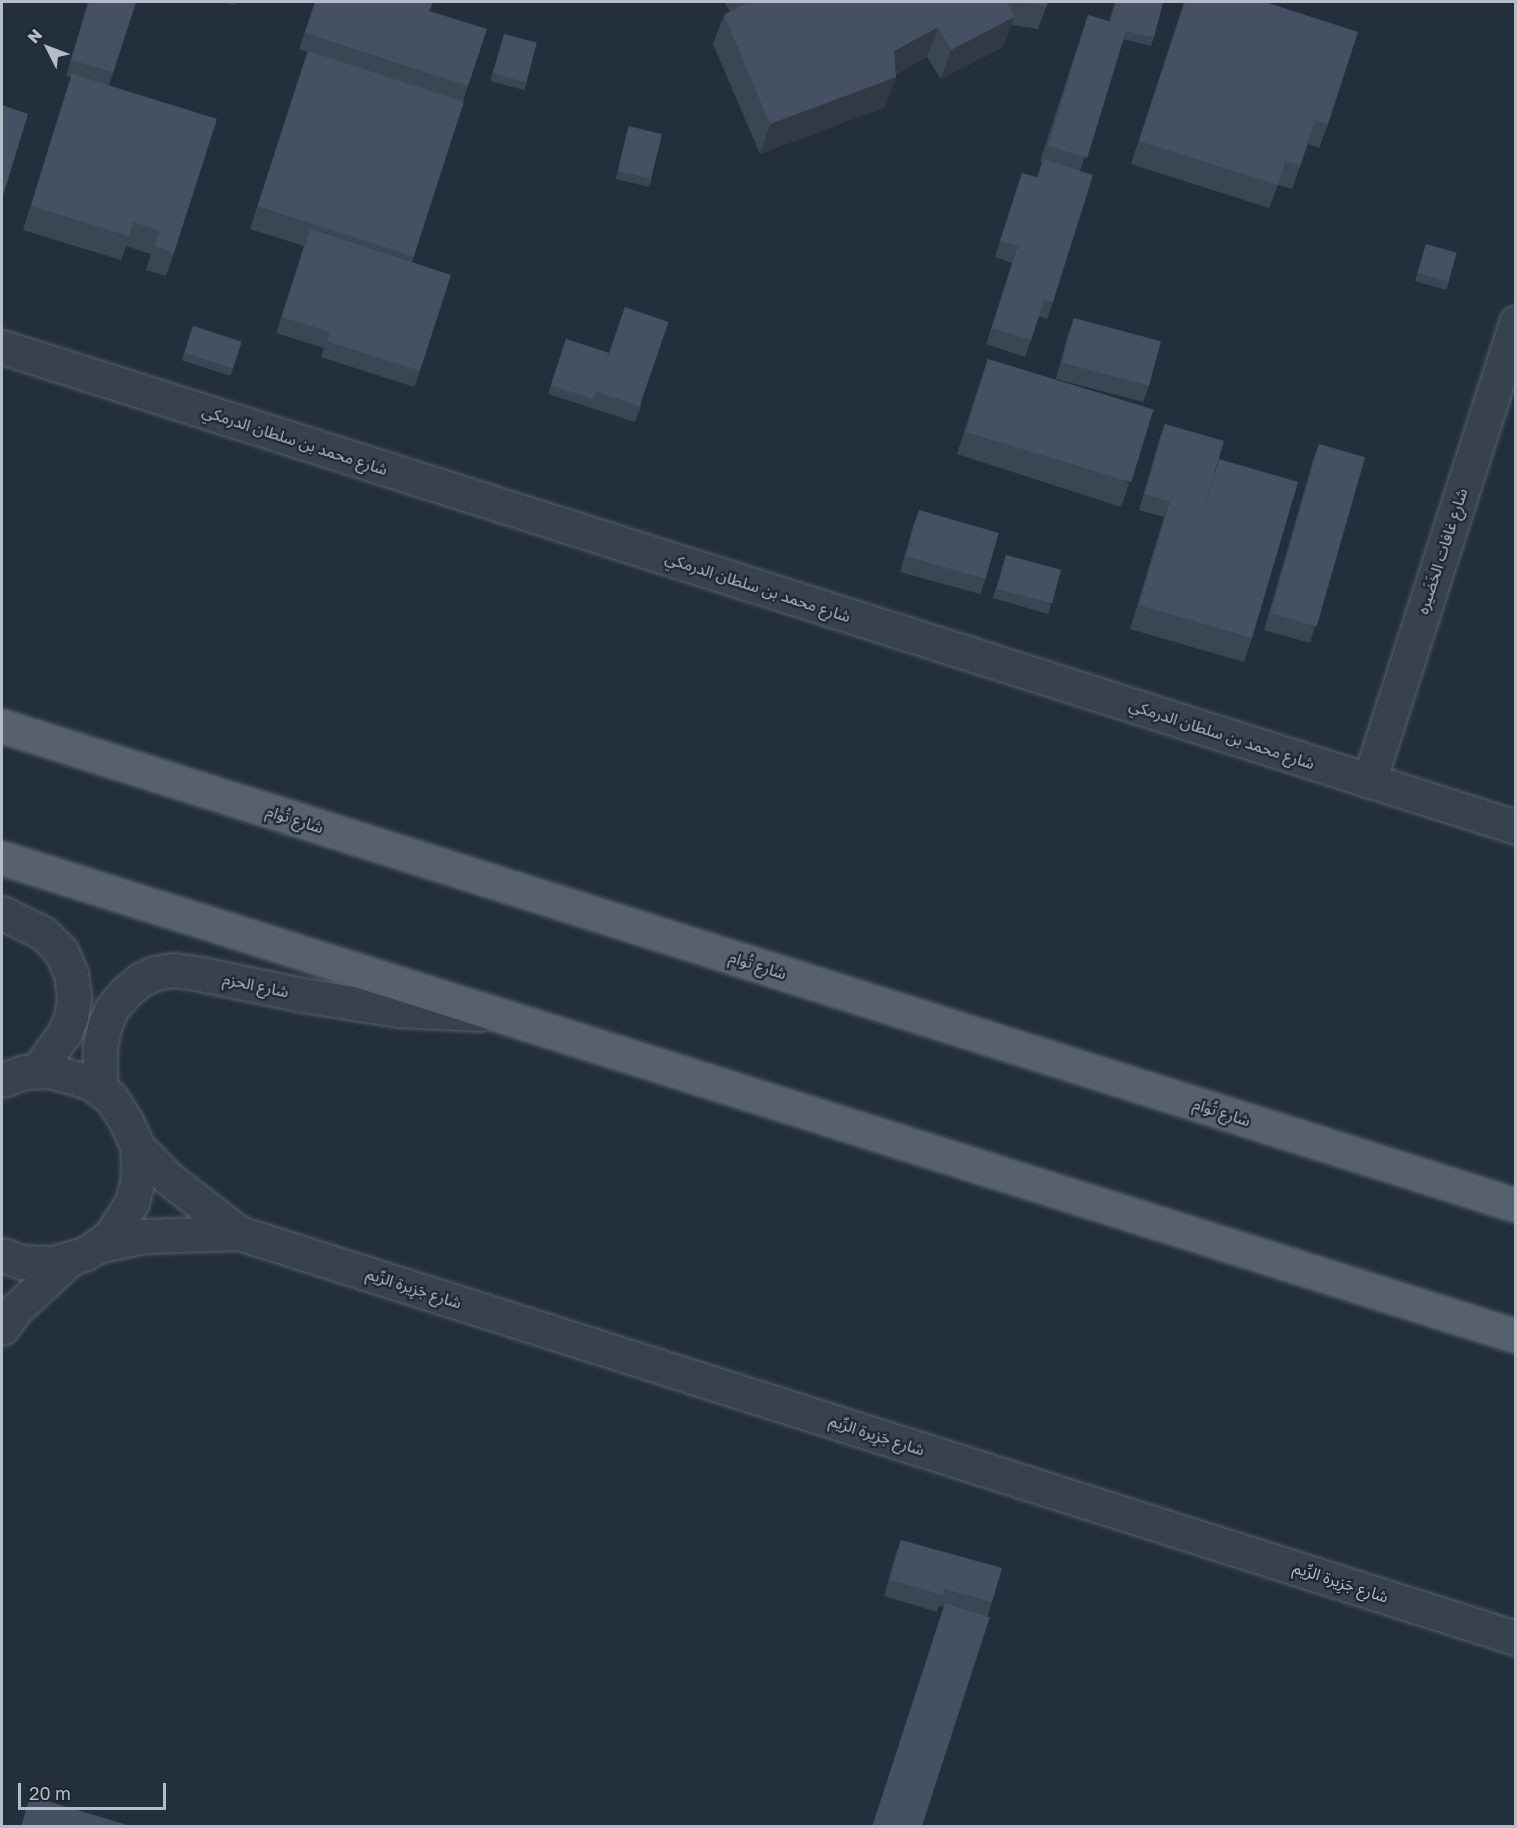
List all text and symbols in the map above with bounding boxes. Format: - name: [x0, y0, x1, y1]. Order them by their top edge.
- north arrow: [18, 18, 78, 78]
- text: N: [23, 25, 46, 47]
- street label: شارع محمد بن سلطان الدرمكي: [200, 401, 390, 479]
- street label: شارع غافات الخَضَيره: [1413, 486, 1471, 616]
- street label: شارع محمد بن سلطان الدرمكي: [663, 548, 853, 626]
- street label: شارع محمد بن سلطان الدرمكي: [1127, 695, 1317, 773]
- street label: شارع تُوام: [264, 801, 326, 837]
- street label: شارع تُوام: [727, 947, 789, 983]
- street label: شارع الحزم: [221, 969, 291, 1001]
- street label: شارع تُوام: [1191, 1094, 1253, 1130]
- street label: شارع جَزِيرة الرِّيم: [364, 1264, 464, 1312]
- street label: شارع جَزِيرة الرِّيم: [827, 1411, 927, 1459]
- street label: شارع جَزِيرة الرِّيم: [1291, 1558, 1391, 1606]
- scale bar: [21, 1771, 170, 1809]
- text: 20 m: [29, 1782, 71, 1804]

